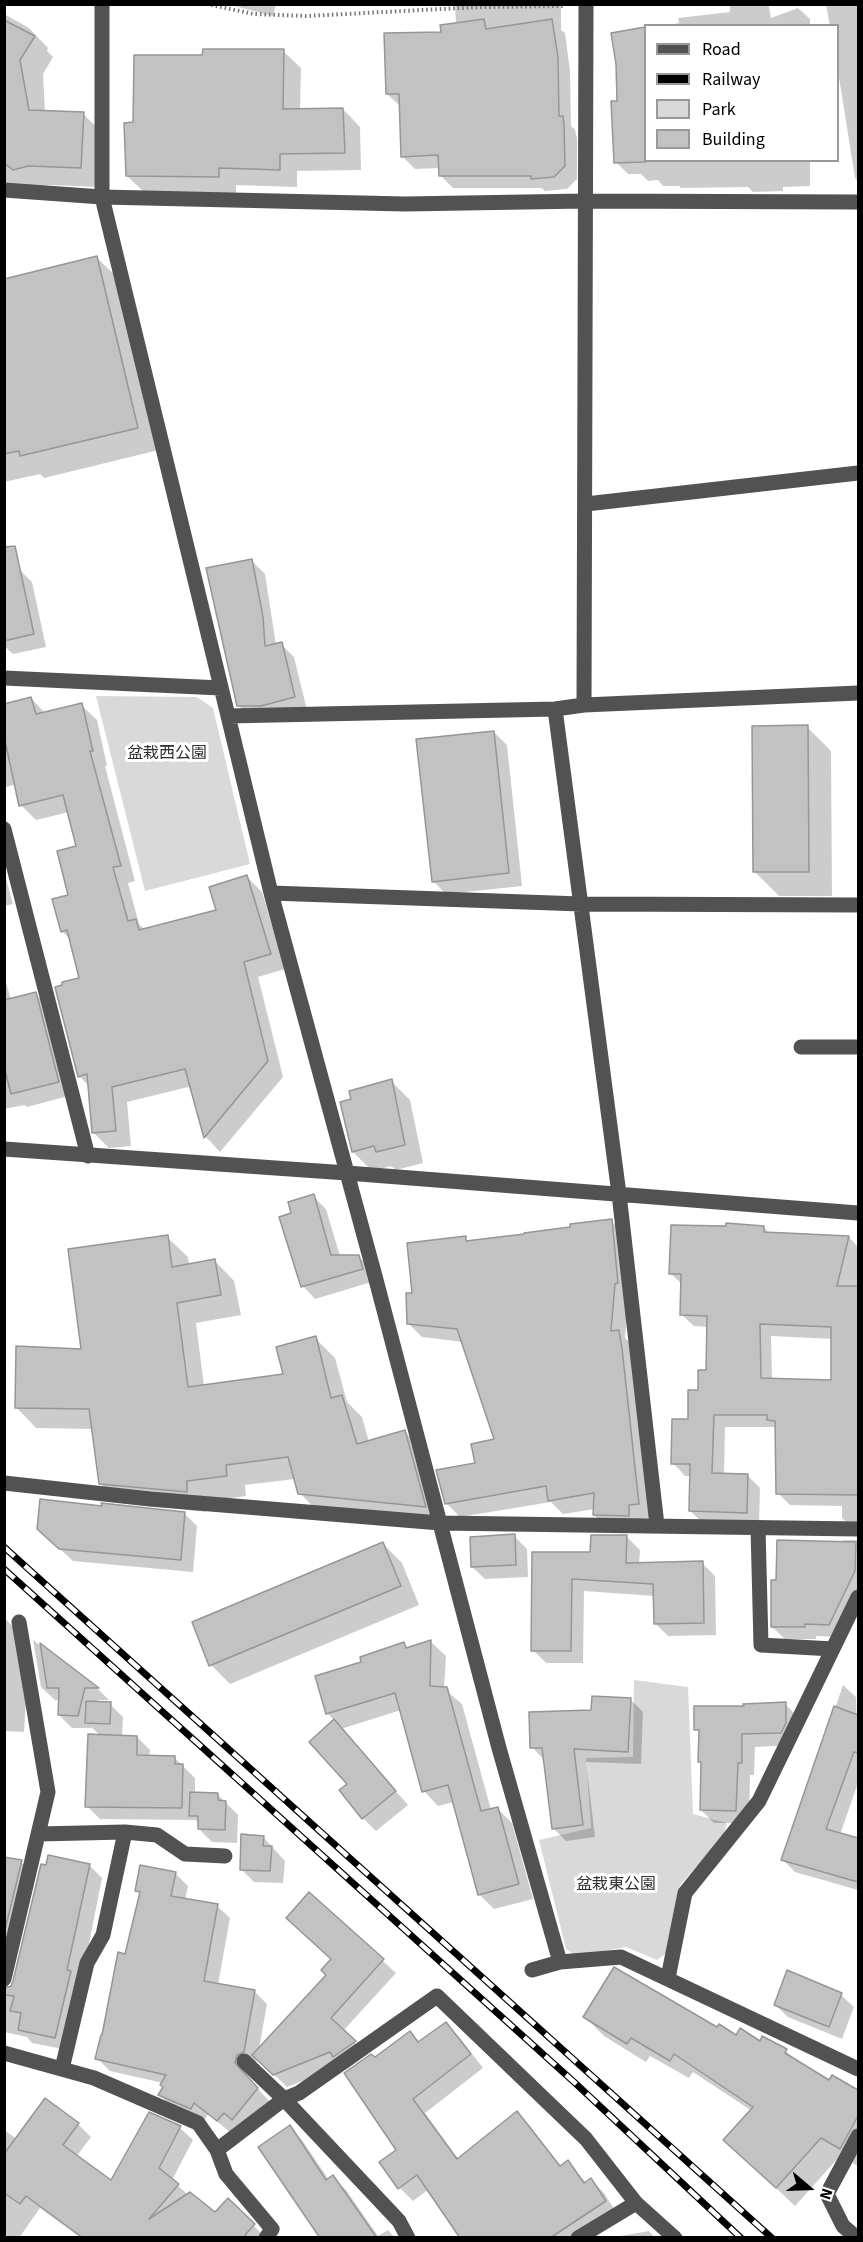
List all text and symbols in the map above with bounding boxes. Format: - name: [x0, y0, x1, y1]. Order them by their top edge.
- legend: [644, 24, 839, 162]
- text: Road: [702, 37, 741, 62]
- text: Railway: [702, 67, 761, 92]
- text: Park: [702, 97, 736, 122]
- text: Building: [702, 127, 765, 152]
- park label: 盆栽西公園: [127, 744, 207, 764]
- park label: 盆栽東公園: [576, 1875, 656, 1895]
- north arrow: [779, 2158, 839, 2218]
- text: N: [814, 2185, 838, 2202]

